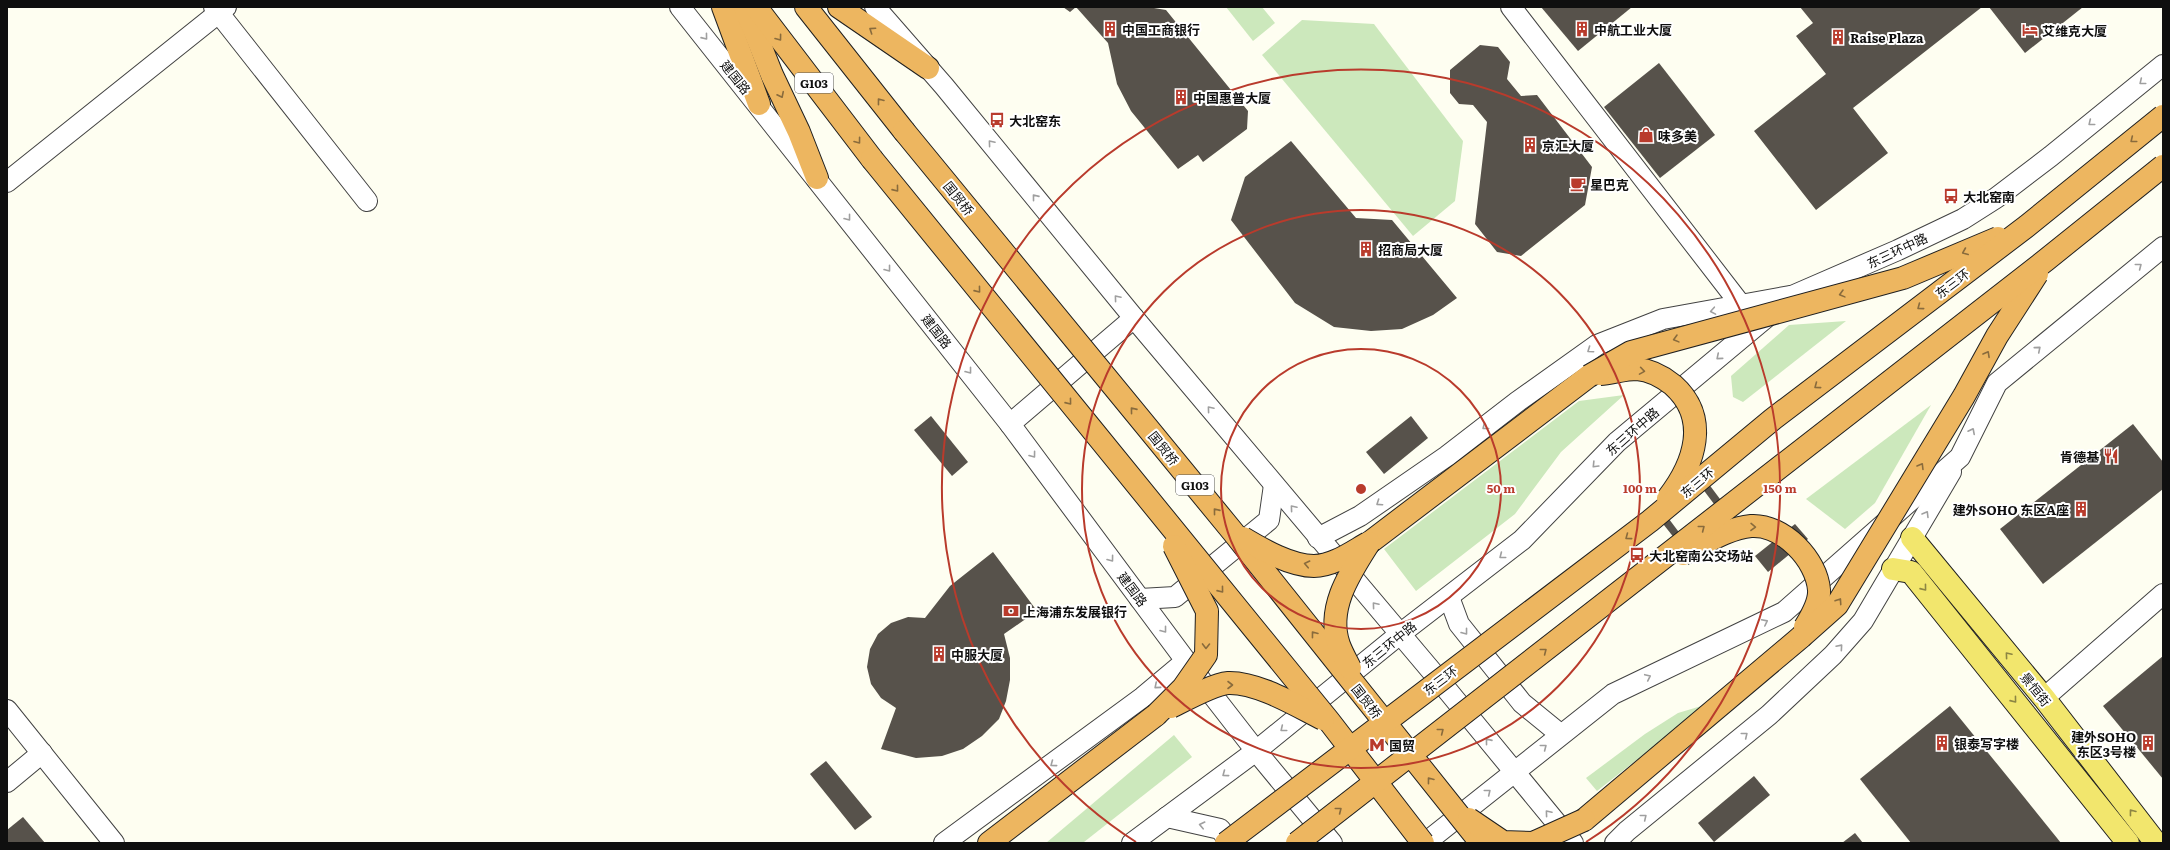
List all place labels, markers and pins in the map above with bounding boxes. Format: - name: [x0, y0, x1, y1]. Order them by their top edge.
- building icon: 中国工商银行: [1101, 20, 1119, 38]
- place label: 中国工商银行: [1122, 20, 1200, 39]
- building icon: 中航工业大厦: [1573, 20, 1591, 38]
- place label: 中航工业大厦: [1594, 20, 1672, 39]
- hotel icon: 艾维克大厦: [2021, 21, 2039, 39]
- place label: 艾维克大厦: [2042, 21, 2107, 40]
- building icon: Raise Plaza: [1829, 28, 1847, 46]
- place label: Raise Plaza: [1850, 28, 1924, 47]
- building icon: 中国惠普大厦: [1172, 88, 1190, 106]
- place label: 中国惠普大厦: [1193, 88, 1271, 107]
- bus stop icon: 大北窑东: [988, 111, 1006, 129]
- place label: 大北窑东: [1009, 111, 1061, 130]
- shop icon: 味多美: [1637, 126, 1655, 144]
- place label: 味多美: [1658, 126, 1697, 145]
- building icon: 京汇大厦: [1521, 136, 1539, 154]
- place label: 京汇大厦: [1542, 136, 1594, 155]
- cafe icon: 星巴克: [1569, 175, 1587, 193]
- place label: 星巴克: [1590, 175, 1629, 194]
- bus stop icon: 大北窑南: [1942, 187, 1960, 205]
- place label: 大北窑南: [1963, 187, 2015, 206]
- building icon: 招商局大厦: [1357, 240, 1375, 258]
- place label: 招商局大厦: [1378, 240, 1443, 259]
- place label: 肯德基: [2060, 447, 2100, 466]
- restaurant icon: 肯德基: [2102, 447, 2120, 465]
- centre of rings: [1354, 482, 1368, 496]
- place label: 建外SOHO 东区A座: [1952, 500, 2069, 519]
- building icon: 建外SOHO 东区A座: [2072, 500, 2090, 518]
- bus stop icon: 大北窑南公交场站: [1628, 546, 1646, 564]
- place label: 大北窑南公交场站: [1649, 546, 1753, 565]
- bank icon: 上海浦东发展银行: [1002, 602, 1020, 620]
- place label: 上海浦东发展银行: [1023, 602, 1127, 621]
- building icon: 中服大厦: [930, 645, 948, 663]
- place label: 中服大厦: [951, 645, 1003, 664]
- place label: 建外SOHO 东区3号楼: [2071, 727, 2136, 761]
- building icon: 银泰写字楼: [1933, 734, 1951, 752]
- place label: 银泰写字楼: [1954, 734, 2019, 753]
- building icon: 建外SOHO 东区3号楼: [2139, 734, 2157, 752]
- metro station icon: 国贸: [1368, 736, 1386, 754]
- place label: 国贸: [1389, 736, 1415, 755]

